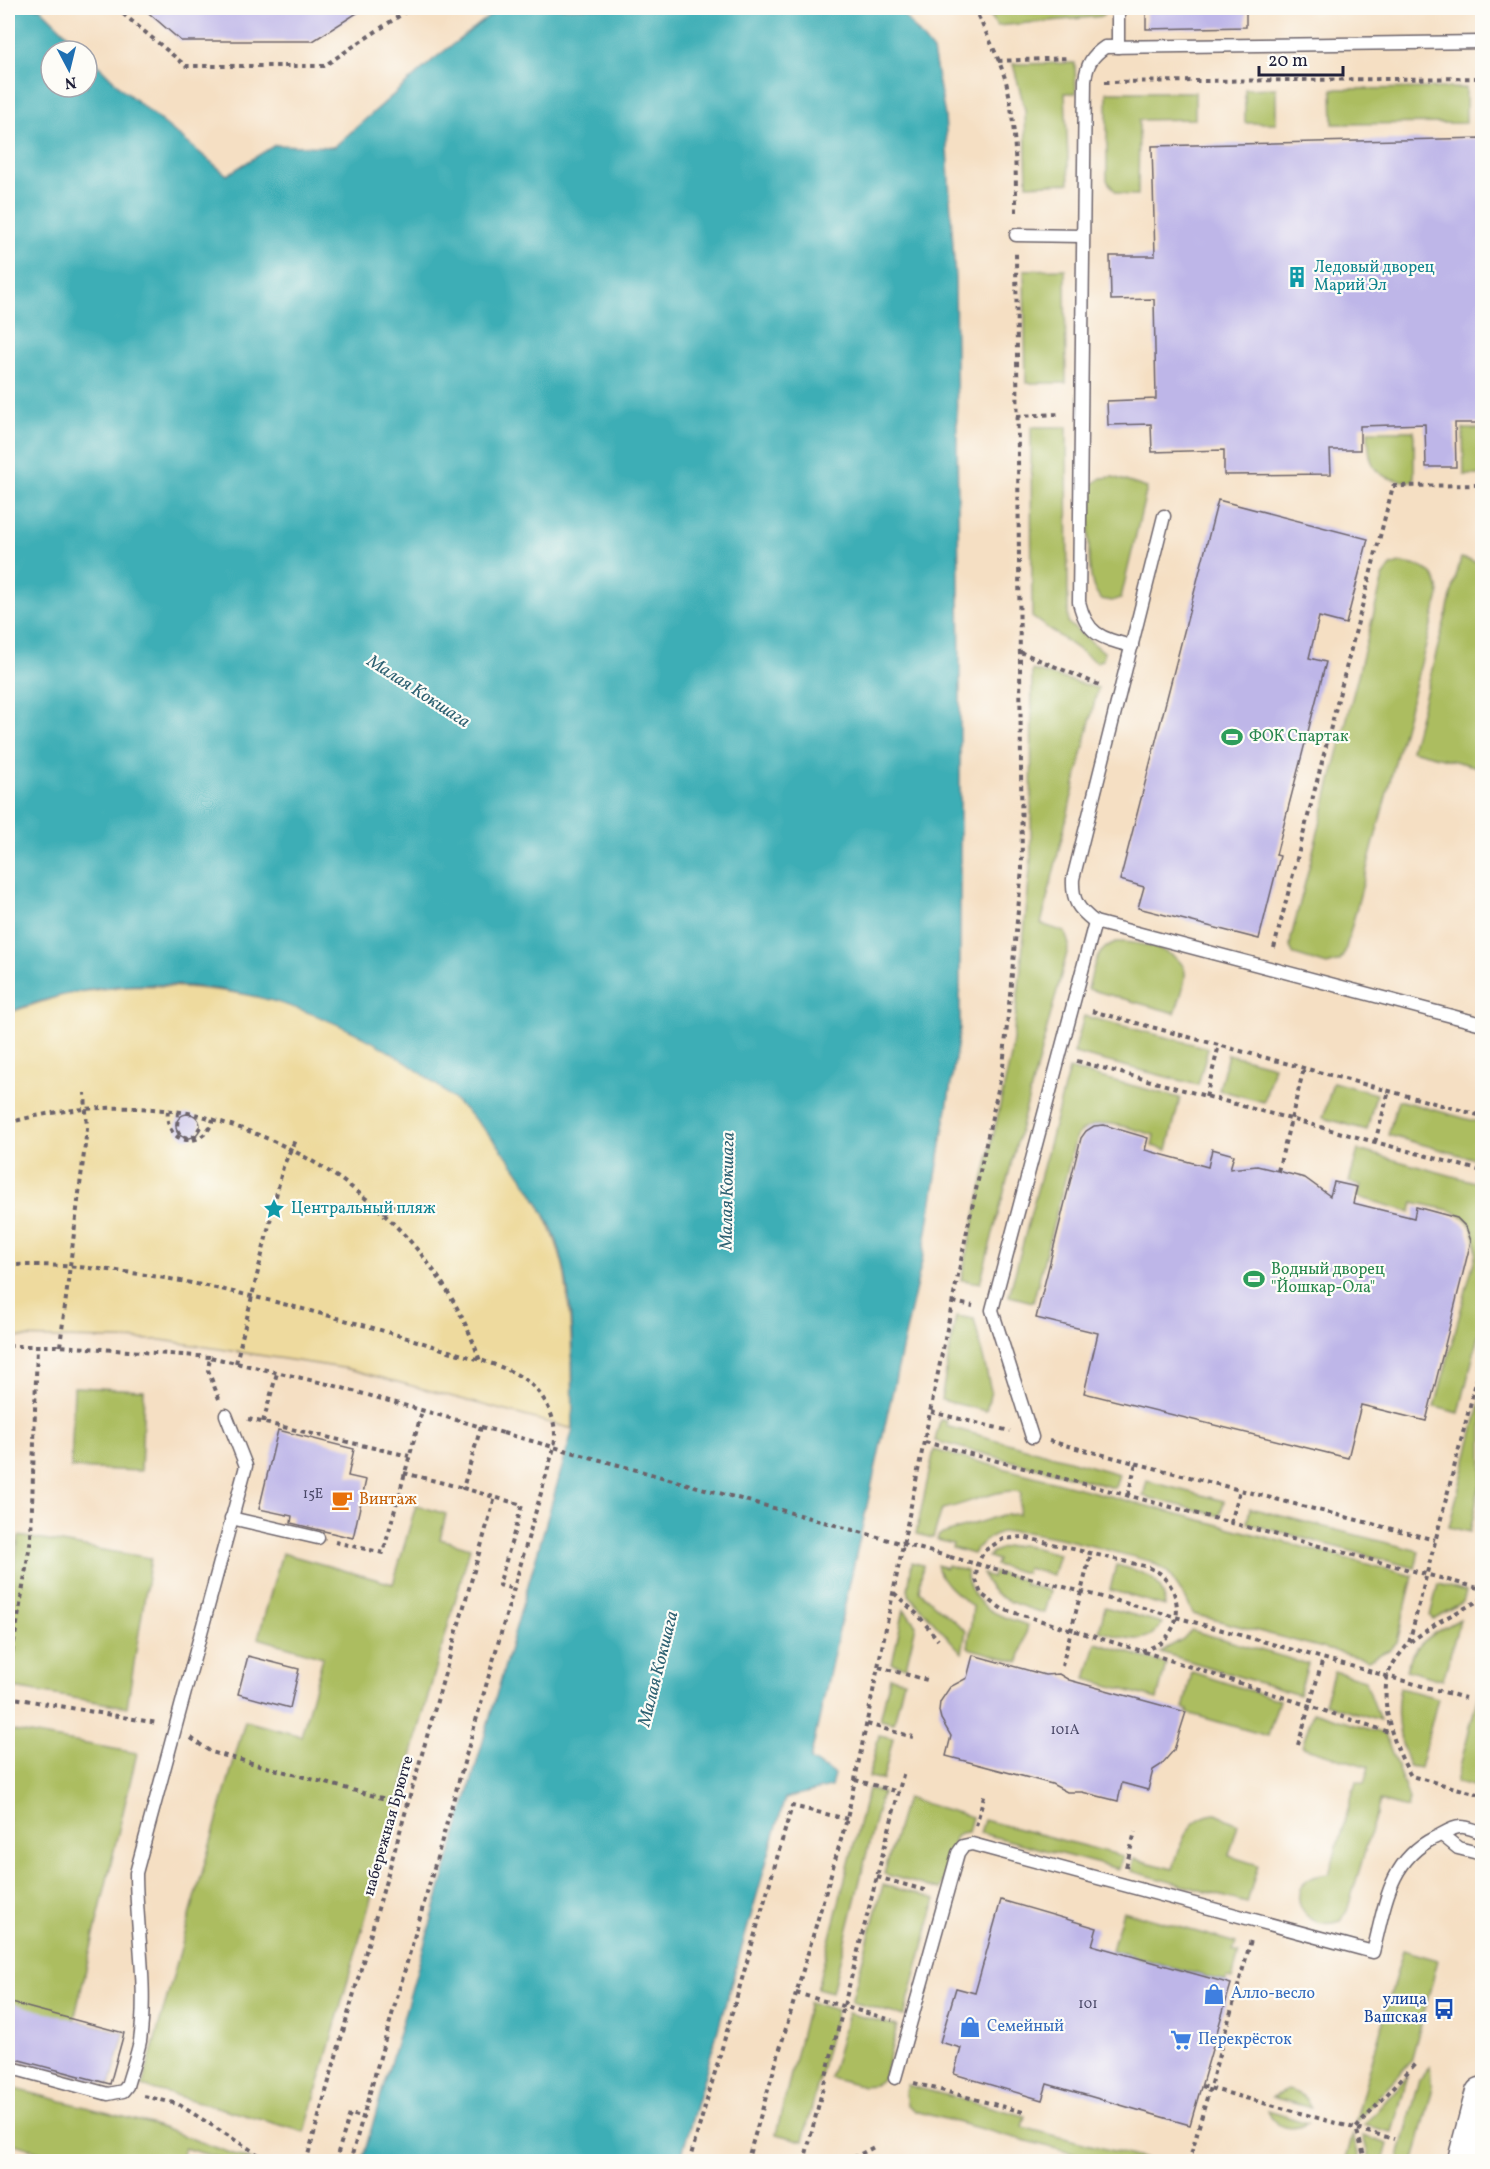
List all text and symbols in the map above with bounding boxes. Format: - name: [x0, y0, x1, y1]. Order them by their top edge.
- north arrow: [39, 39, 99, 99]
- scale bar: [1259, 39, 1343, 77]
- text: 20 m: [1268, 49, 1308, 74]
- text: N: [63, 70, 78, 94]
- place label: Ледовый дворец Марий Эл: [1314, 257, 1435, 297]
- building icon: Ледовый дворец Марий Эл: [1285, 265, 1309, 289]
- water label: Малая Кокшага: [361, 649, 474, 735]
- sports icon: ФОК Спартак: [1220, 725, 1244, 749]
- place label: ФОК Спартак: [1249, 726, 1349, 748]
- water label: Малая Кокшага: [714, 1132, 742, 1251]
- place icon: Центральный пляж: [262, 1197, 286, 1221]
- place label: Центральный пляж: [291, 1198, 436, 1220]
- place label: Водный дворец "Йошкар-Ола": [1271, 1259, 1385, 1299]
- sports icon: Водный дворец "Йошкар-Ола": [1242, 1267, 1266, 1291]
- house number: 15Е: [303, 1485, 323, 1504]
- cafe icon: Винтаж: [330, 1488, 354, 1512]
- place label: Винтаж: [359, 1489, 417, 1511]
- water label: Малая Кокшага: [632, 1609, 685, 1730]
- house number: 101А: [1050, 1721, 1080, 1740]
- street label: набережная Брюгге: [358, 1753, 420, 1899]
- shop icon: Алло-весло: [1202, 1982, 1226, 2006]
- place label: Алло-весло: [1231, 1983, 1315, 2005]
- place label: улица Вашская: [1364, 1989, 1427, 2029]
- house number: 101: [1078, 1995, 1098, 2014]
- bus stop icon: улица Вашская: [1432, 1997, 1456, 2021]
- shop icon: Семейный: [958, 2015, 982, 2039]
- place label: Семейный: [987, 2016, 1064, 2038]
- supermarket icon: Перекрёсток: [1169, 2028, 1193, 2052]
- place label: Перекрёсток: [1198, 2029, 1292, 2051]

